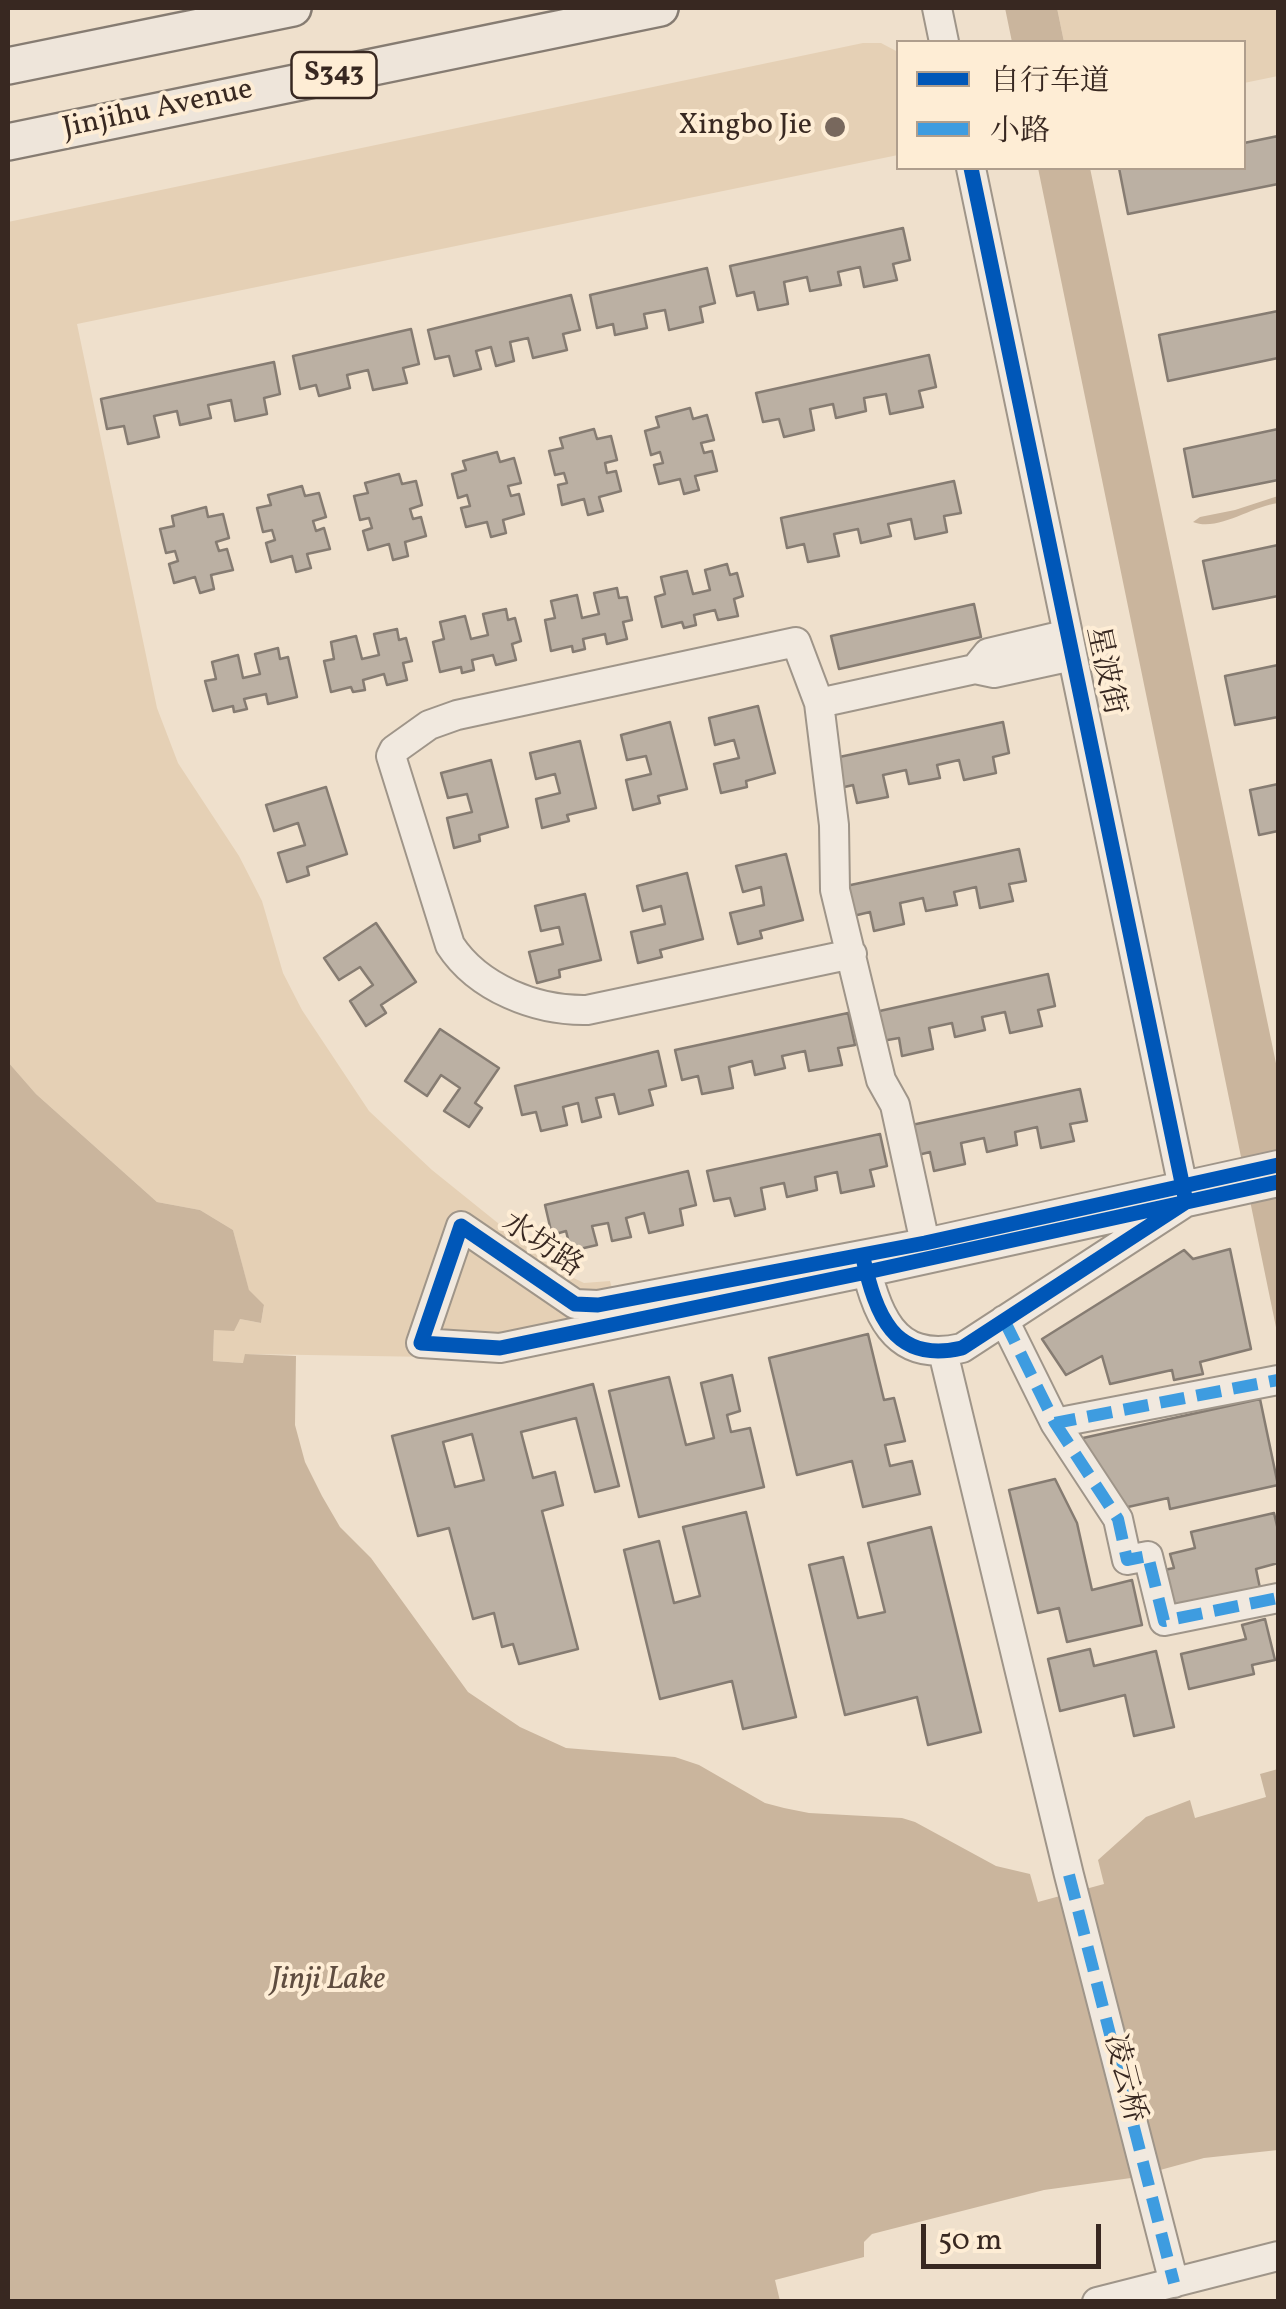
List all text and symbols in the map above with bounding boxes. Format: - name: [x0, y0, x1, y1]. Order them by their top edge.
- legend: [896, 40, 1246, 170]
- road number: S343: [292, 52, 376, 98]
- text: 自行车道: [990, 61, 1110, 103]
- street label: Jinjihu Avenue: [60, 73, 256, 149]
- place label: Xingbo Jie: [678, 109, 812, 145]
- text: 小路: [990, 111, 1050, 153]
- marker: Xingbo Jie: [822, 114, 848, 140]
- street label: 星波街: [1076, 623, 1130, 719]
- street label: 水坊路: [494, 1207, 588, 1287]
- water label: Jinji Lake: [271, 1963, 385, 2001]
- street label: 凌云桥: [1094, 2031, 1150, 2127]
- scale bar: [926, 2204, 1106, 2266]
- text: 50 m: [938, 2220, 1002, 2262]

